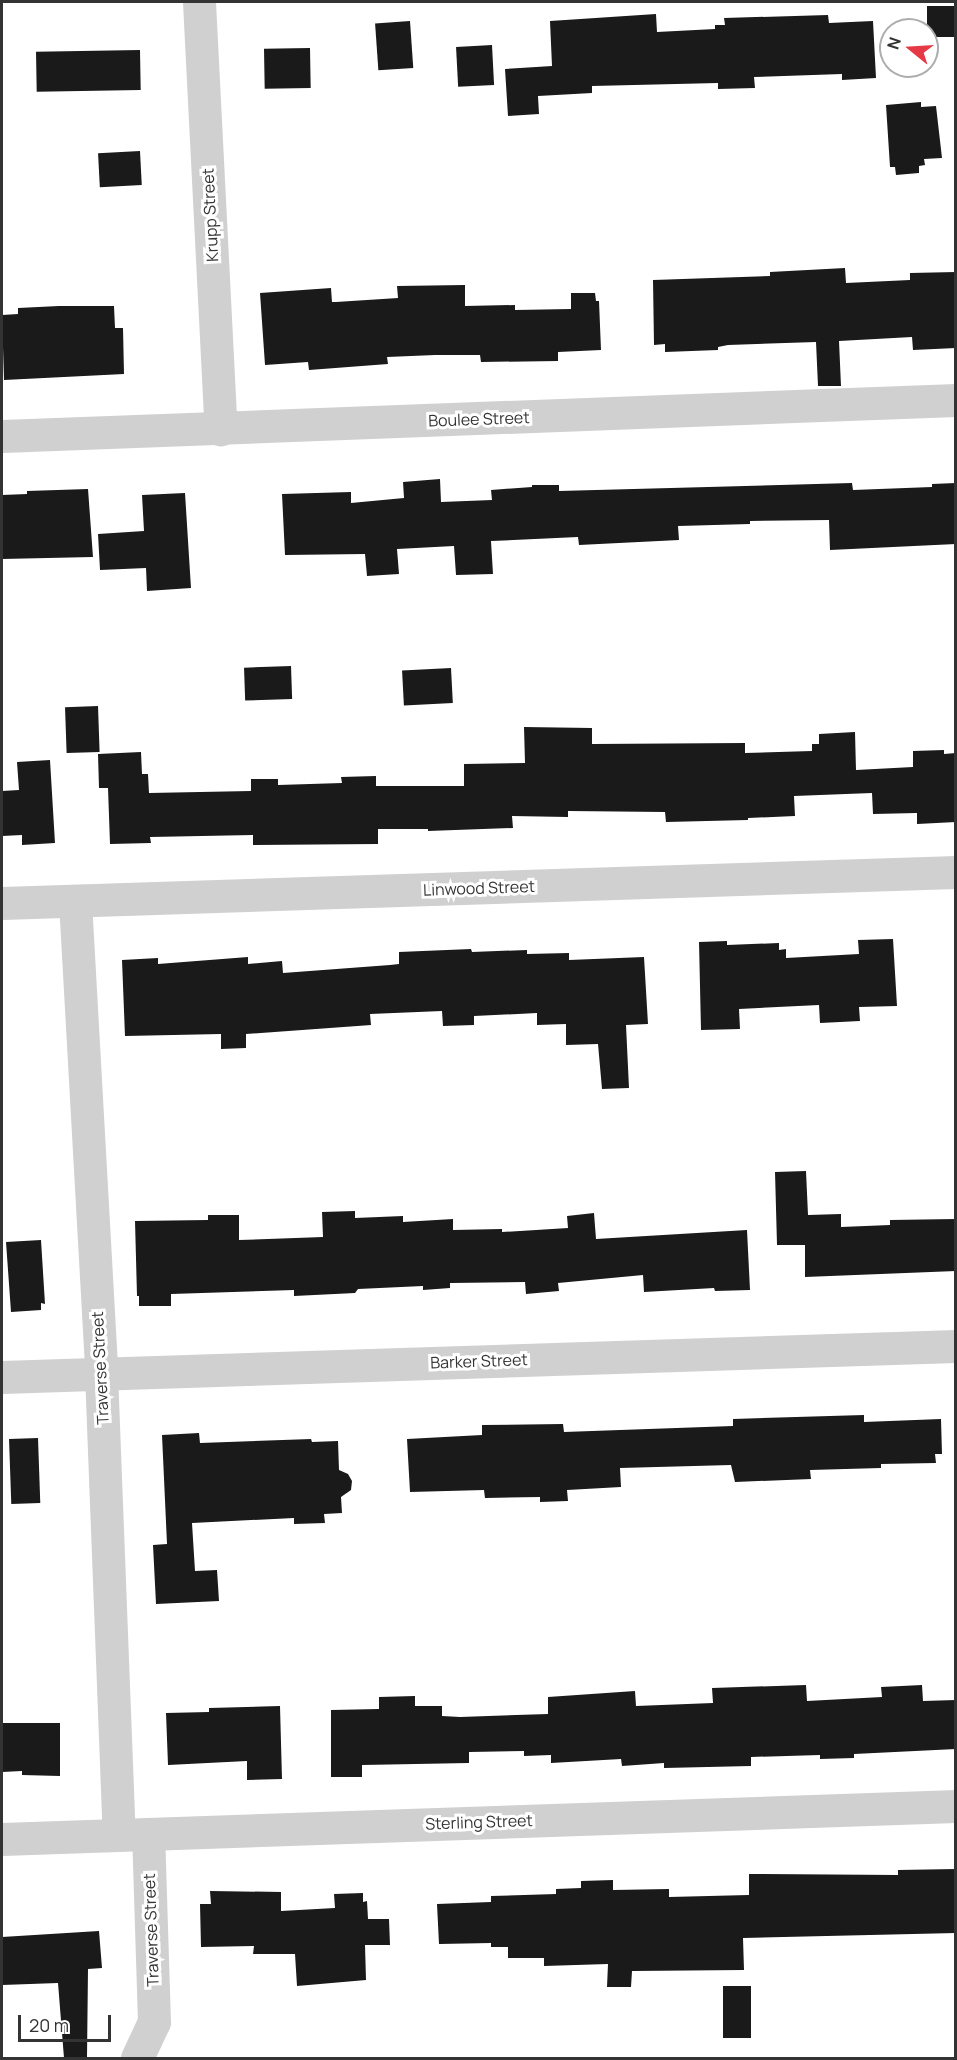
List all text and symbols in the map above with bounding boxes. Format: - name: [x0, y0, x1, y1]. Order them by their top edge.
- north arrow: [879, 18, 939, 78]
- text: N: [882, 34, 906, 52]
- street label: Krupp Street: [198, 168, 222, 262]
- street label: Boulee Street: [428, 408, 530, 430]
- street label: Linwood Street: [423, 876, 535, 900]
- street label: Traverse Street: [87, 1311, 113, 1425]
- street label: Barker Street: [430, 1350, 528, 1372]
- street label: Sterling Street: [425, 1811, 533, 1833]
- street label: Traverse Street: [139, 1873, 163, 1987]
- scale bar: [21, 2003, 114, 2041]
- text: 20 m: [29, 2013, 69, 2037]

